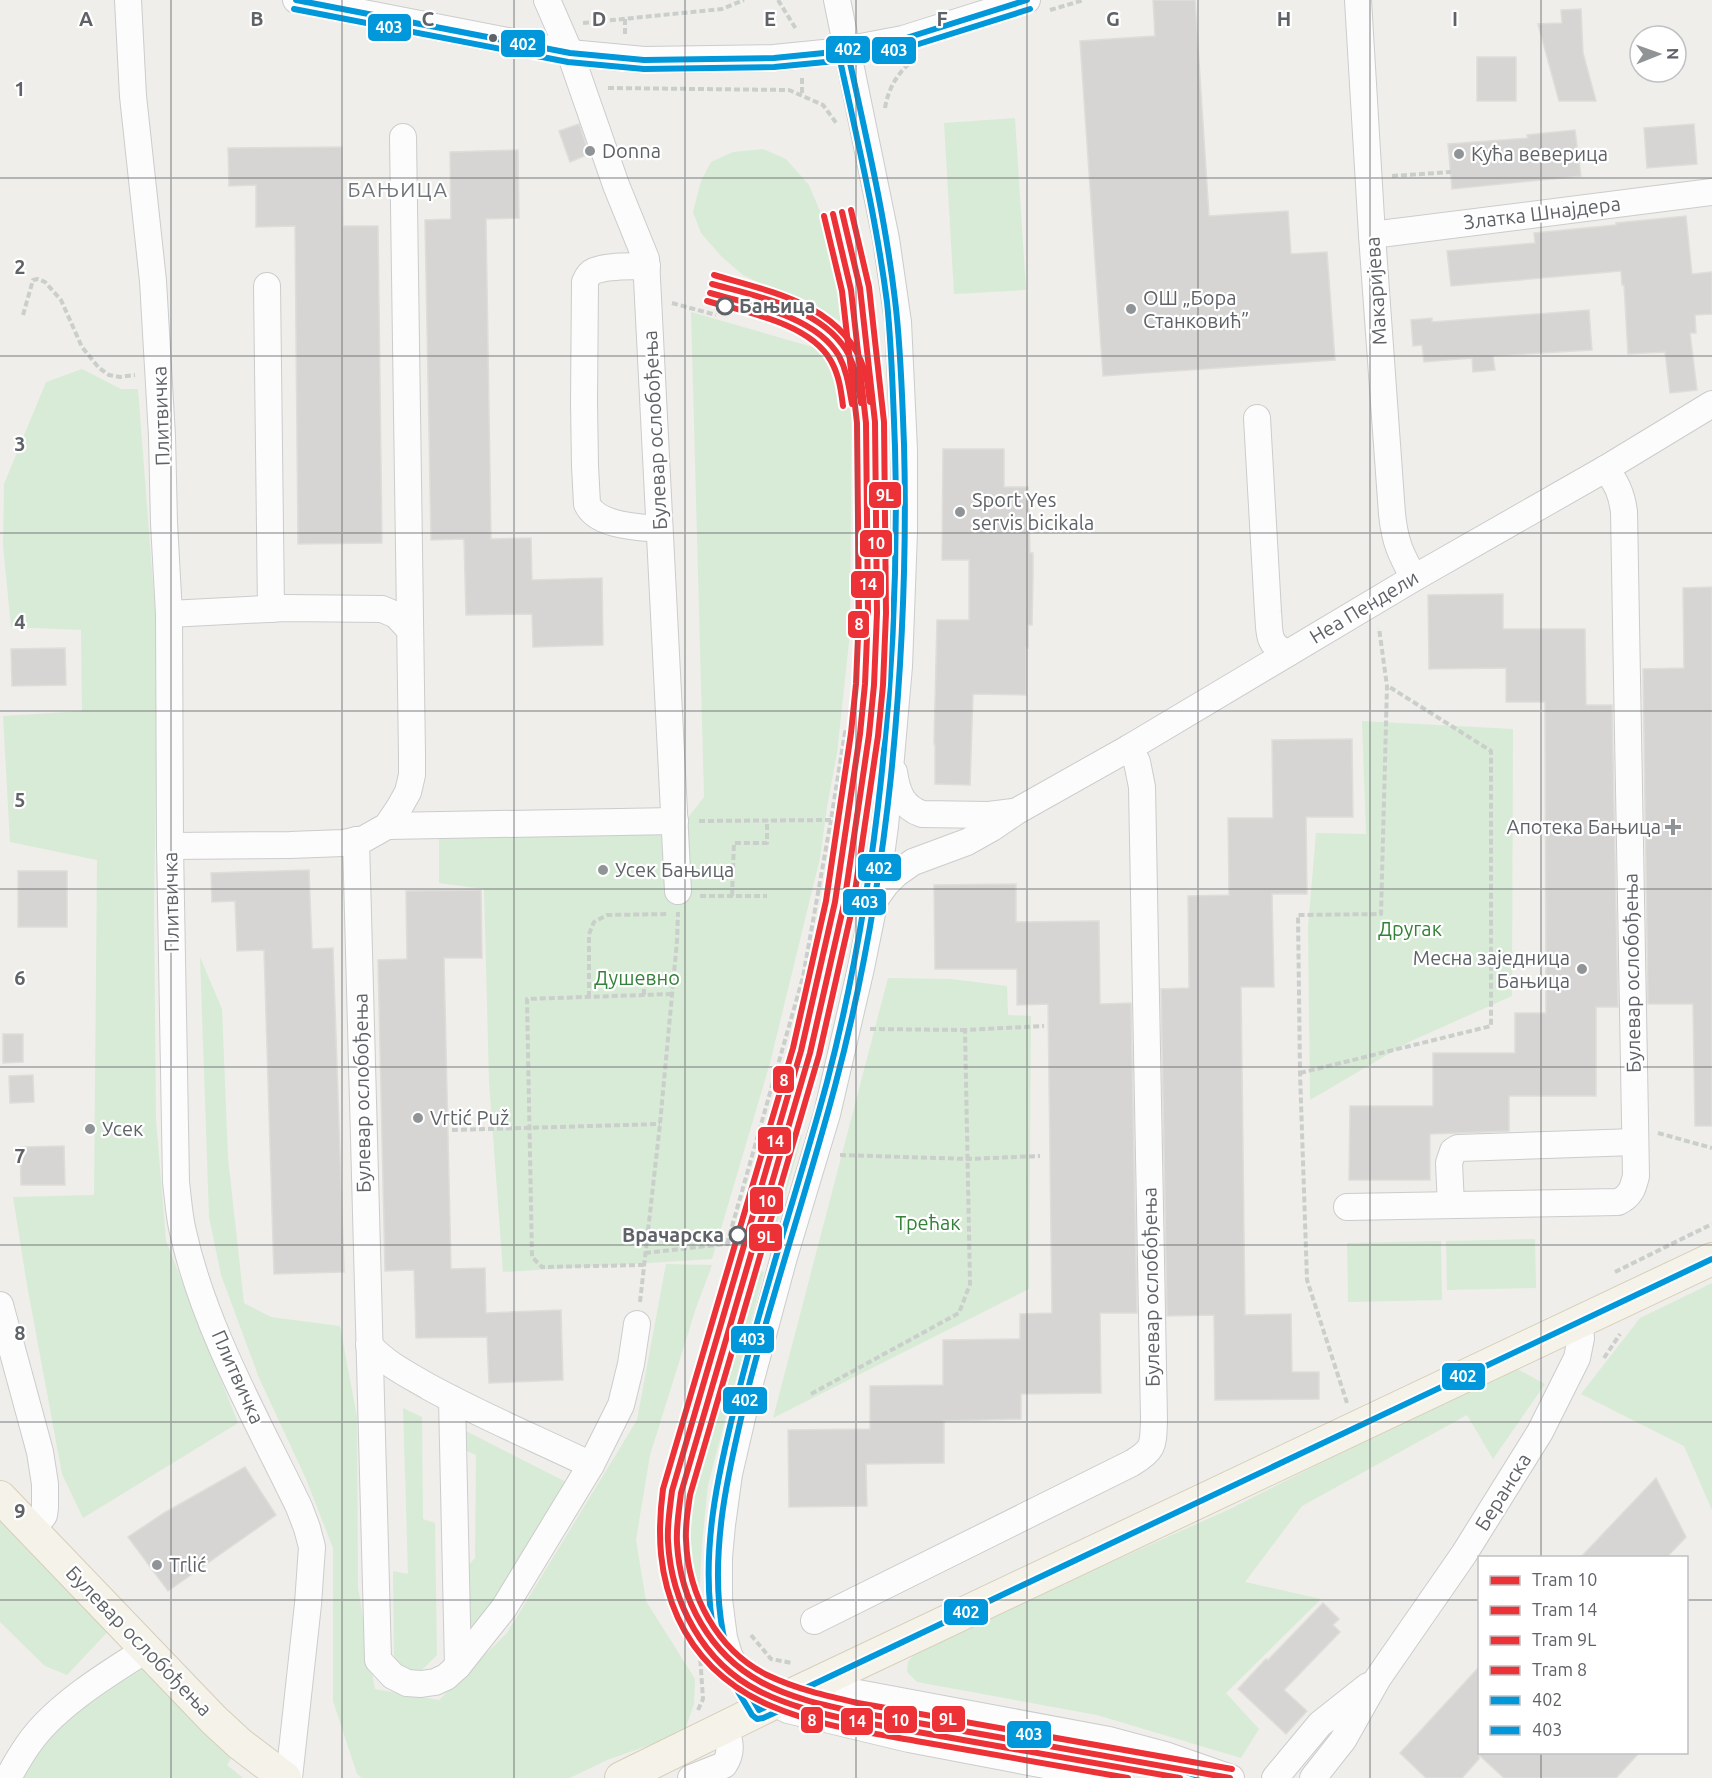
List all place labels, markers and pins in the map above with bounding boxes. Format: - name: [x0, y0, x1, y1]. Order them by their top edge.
- unlabelled marker: [487, 32, 499, 44]
- place label: Donna: [602, 139, 661, 162]
- place label: Кућа веверица: [1471, 142, 1608, 165]
- marker: Donna: [583, 144, 597, 158]
- marker: Кућа веверица: [1452, 147, 1466, 161]
- place label: ОШ „Бора Станковић”: [1143, 286, 1249, 332]
- place label: Бањица: [739, 294, 815, 317]
- marker: Бањица: [716, 297, 734, 315]
- marker: ОШ „Бора Станковић”: [1124, 302, 1138, 316]
- place label: Sport Yes servis bicikala: [972, 488, 1094, 534]
- marker: Sport Yes servis bicikala: [953, 505, 967, 519]
- place label: Апотека Бањица: [1506, 815, 1661, 838]
- marker: Апотека Бањица: [1666, 820, 1680, 834]
- place label: Усек Бањица: [615, 858, 734, 881]
- marker: Усек Бањица: [596, 863, 610, 877]
- place label: Месна заједница Бањица: [1413, 946, 1570, 992]
- marker: Месна заједница Бањица: [1575, 962, 1589, 976]
- place label: Vrtić Puž: [430, 1106, 509, 1129]
- marker: Vrtić Puž: [411, 1111, 425, 1125]
- place label: Усек: [102, 1117, 143, 1140]
- marker: Усек: [83, 1122, 97, 1136]
- place label: Врачарска: [622, 1223, 724, 1246]
- marker: Врачарска: [729, 1226, 747, 1244]
- place label: Trlić: [169, 1553, 206, 1576]
- marker: Trlić: [150, 1558, 164, 1572]

